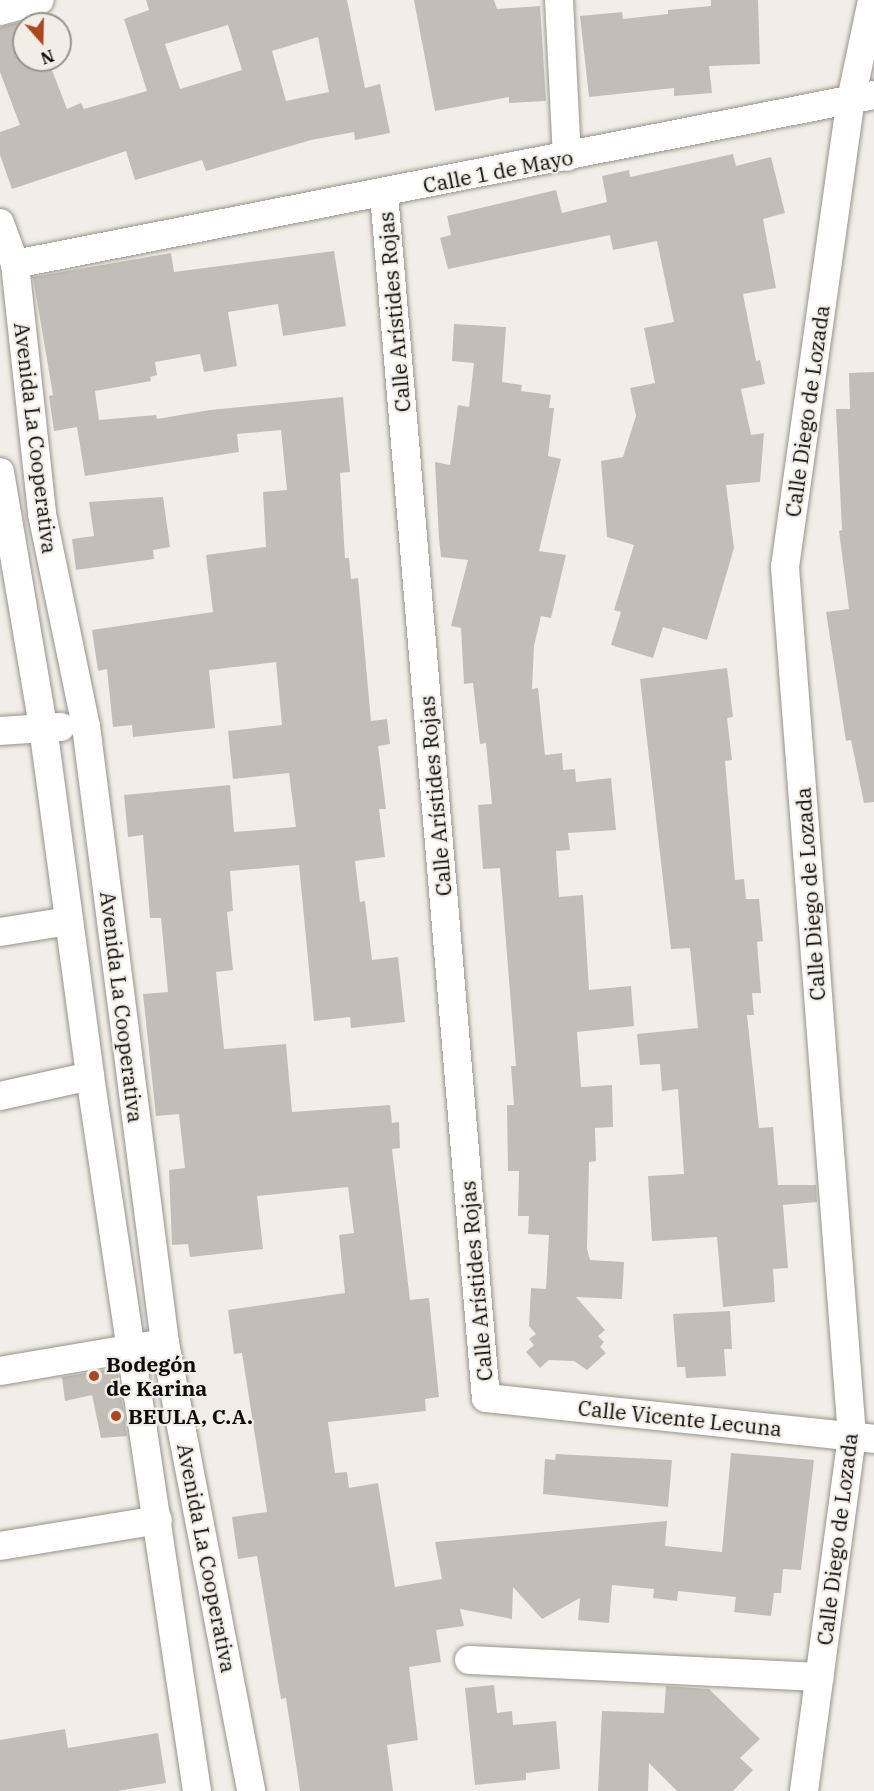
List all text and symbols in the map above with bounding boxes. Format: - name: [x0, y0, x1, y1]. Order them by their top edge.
- north arrow: [12, 12, 72, 72]
- text: N: [38, 45, 57, 69]
- street label: Calle 1 de Mayo: [421, 144, 575, 198]
- street label: Calle Arístides Rojas: [373, 211, 415, 413]
- street label: Calle Diego de Lozada: [780, 303, 834, 519]
- street label: Avenida La Cooperativa: [9, 321, 63, 555]
- street label: Calle Arístides Rojas: [414, 695, 456, 897]
- street label: Calle Diego de Lozada: [790, 787, 830, 1001]
- street label: Avenida La Cooperativa: [95, 890, 149, 1124]
- street label: Calle Arístides Rojas: [455, 1180, 497, 1382]
- place label: Bodegón de Karina: [106, 1351, 207, 1401]
- marker: Bodegón de Karina: [87, 1369, 101, 1383]
- street label: Calle Vicente Lecuna: [577, 1395, 783, 1441]
- place label: BEULA, C.A.: [128, 1403, 253, 1429]
- marker: BEULA, C.A.: [109, 1409, 123, 1423]
- street label: Calle Diego de Lozada: [811, 1431, 863, 1647]
- street label: Avenida La Cooperativa: [172, 1441, 242, 1675]

